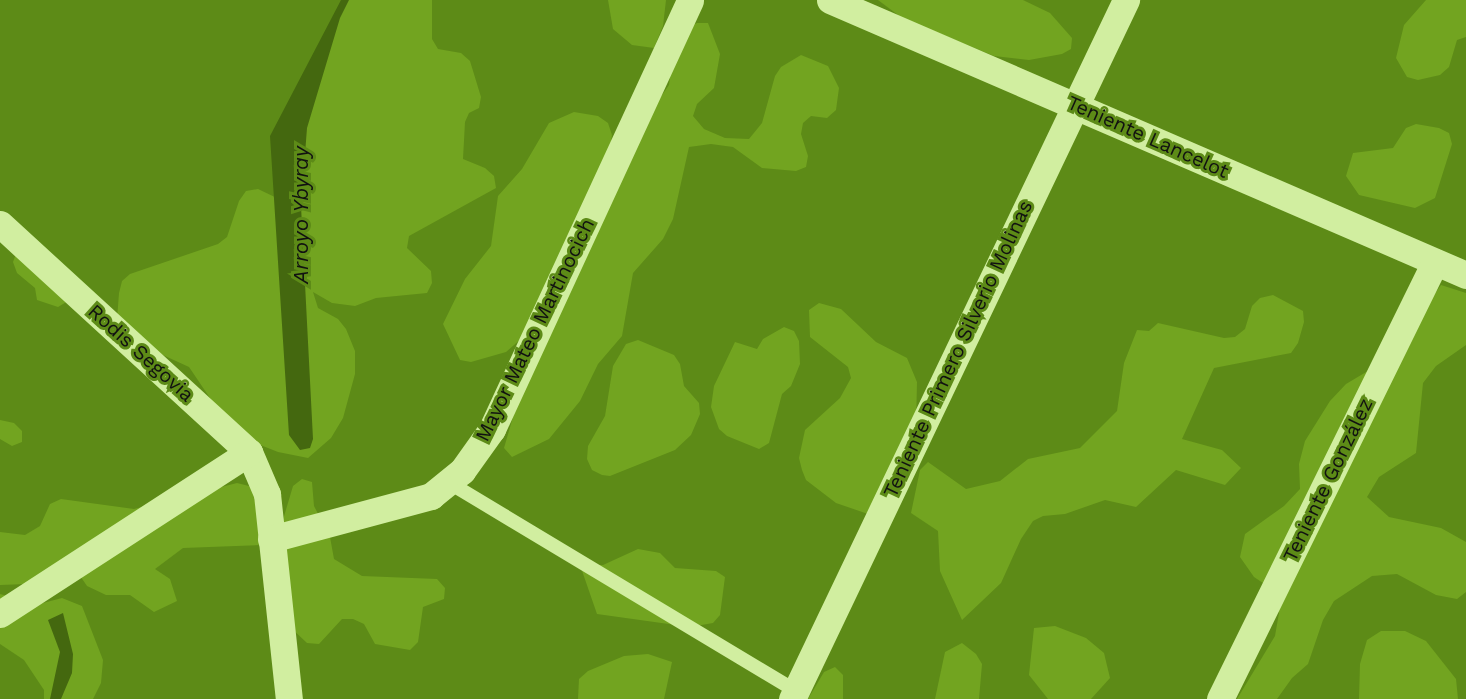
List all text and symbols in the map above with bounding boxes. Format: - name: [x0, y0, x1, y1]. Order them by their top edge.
- street label: Teniente Lancelot: [1063, 91, 1233, 183]
- water label: Arroyo Ybyray: [288, 146, 314, 284]
- street label: Teniente Primero Silverio Molinas: [878, 197, 1038, 501]
- street label: Mayor Mateo Martinocich: [470, 214, 600, 446]
- street label: Rodis Segovia: [83, 299, 199, 407]
- street label: Teniente González: [1278, 394, 1378, 566]

